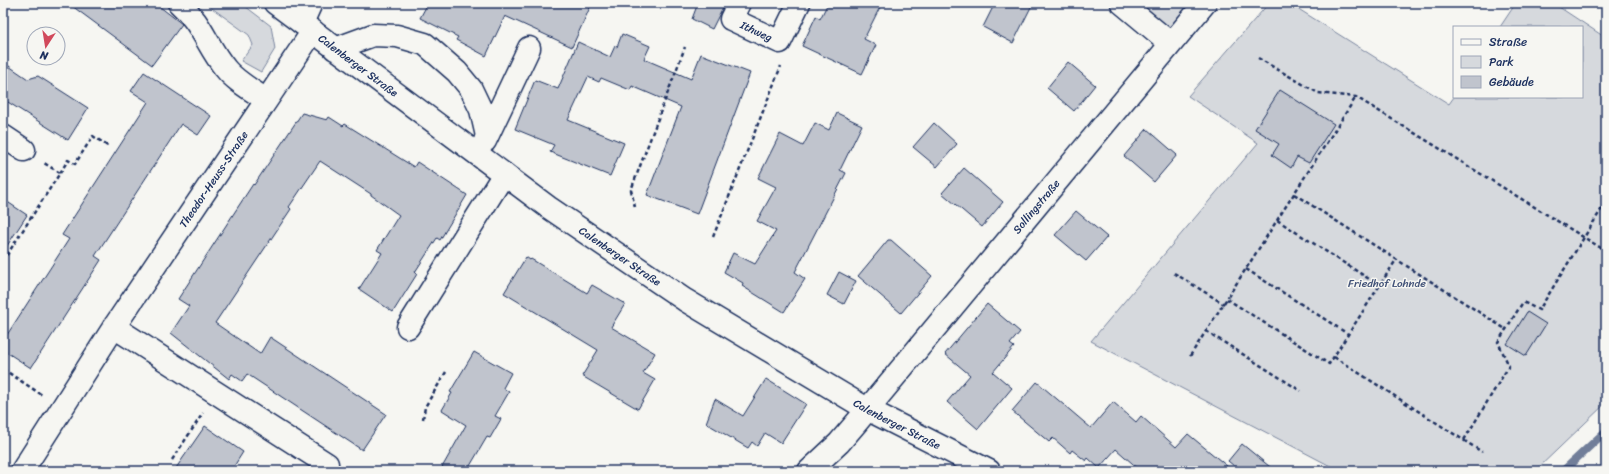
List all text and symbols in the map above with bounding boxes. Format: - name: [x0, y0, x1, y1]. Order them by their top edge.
- street label: Ithweg: [736, 15, 776, 47]
- north arrow: [26, 26, 66, 66]
- legend: [1453, 26, 1583, 98]
- street label: Calenberger Straße: [314, 29, 403, 102]
- text: Straße: [1489, 31, 1527, 53]
- text: N: [38, 45, 51, 66]
- text: Park: [1489, 51, 1514, 73]
- text: Gebäude: [1489, 71, 1534, 93]
- street label: Theodor-Heuss-Straße: [174, 127, 253, 232]
- street label: Sollingstraße: [1008, 175, 1065, 238]
- street label: Calenberger Straße: [575, 222, 666, 292]
- park label: Friedhof Lohnde: [1348, 274, 1426, 293]
- street label: Calenberger Straße: [849, 394, 944, 455]

